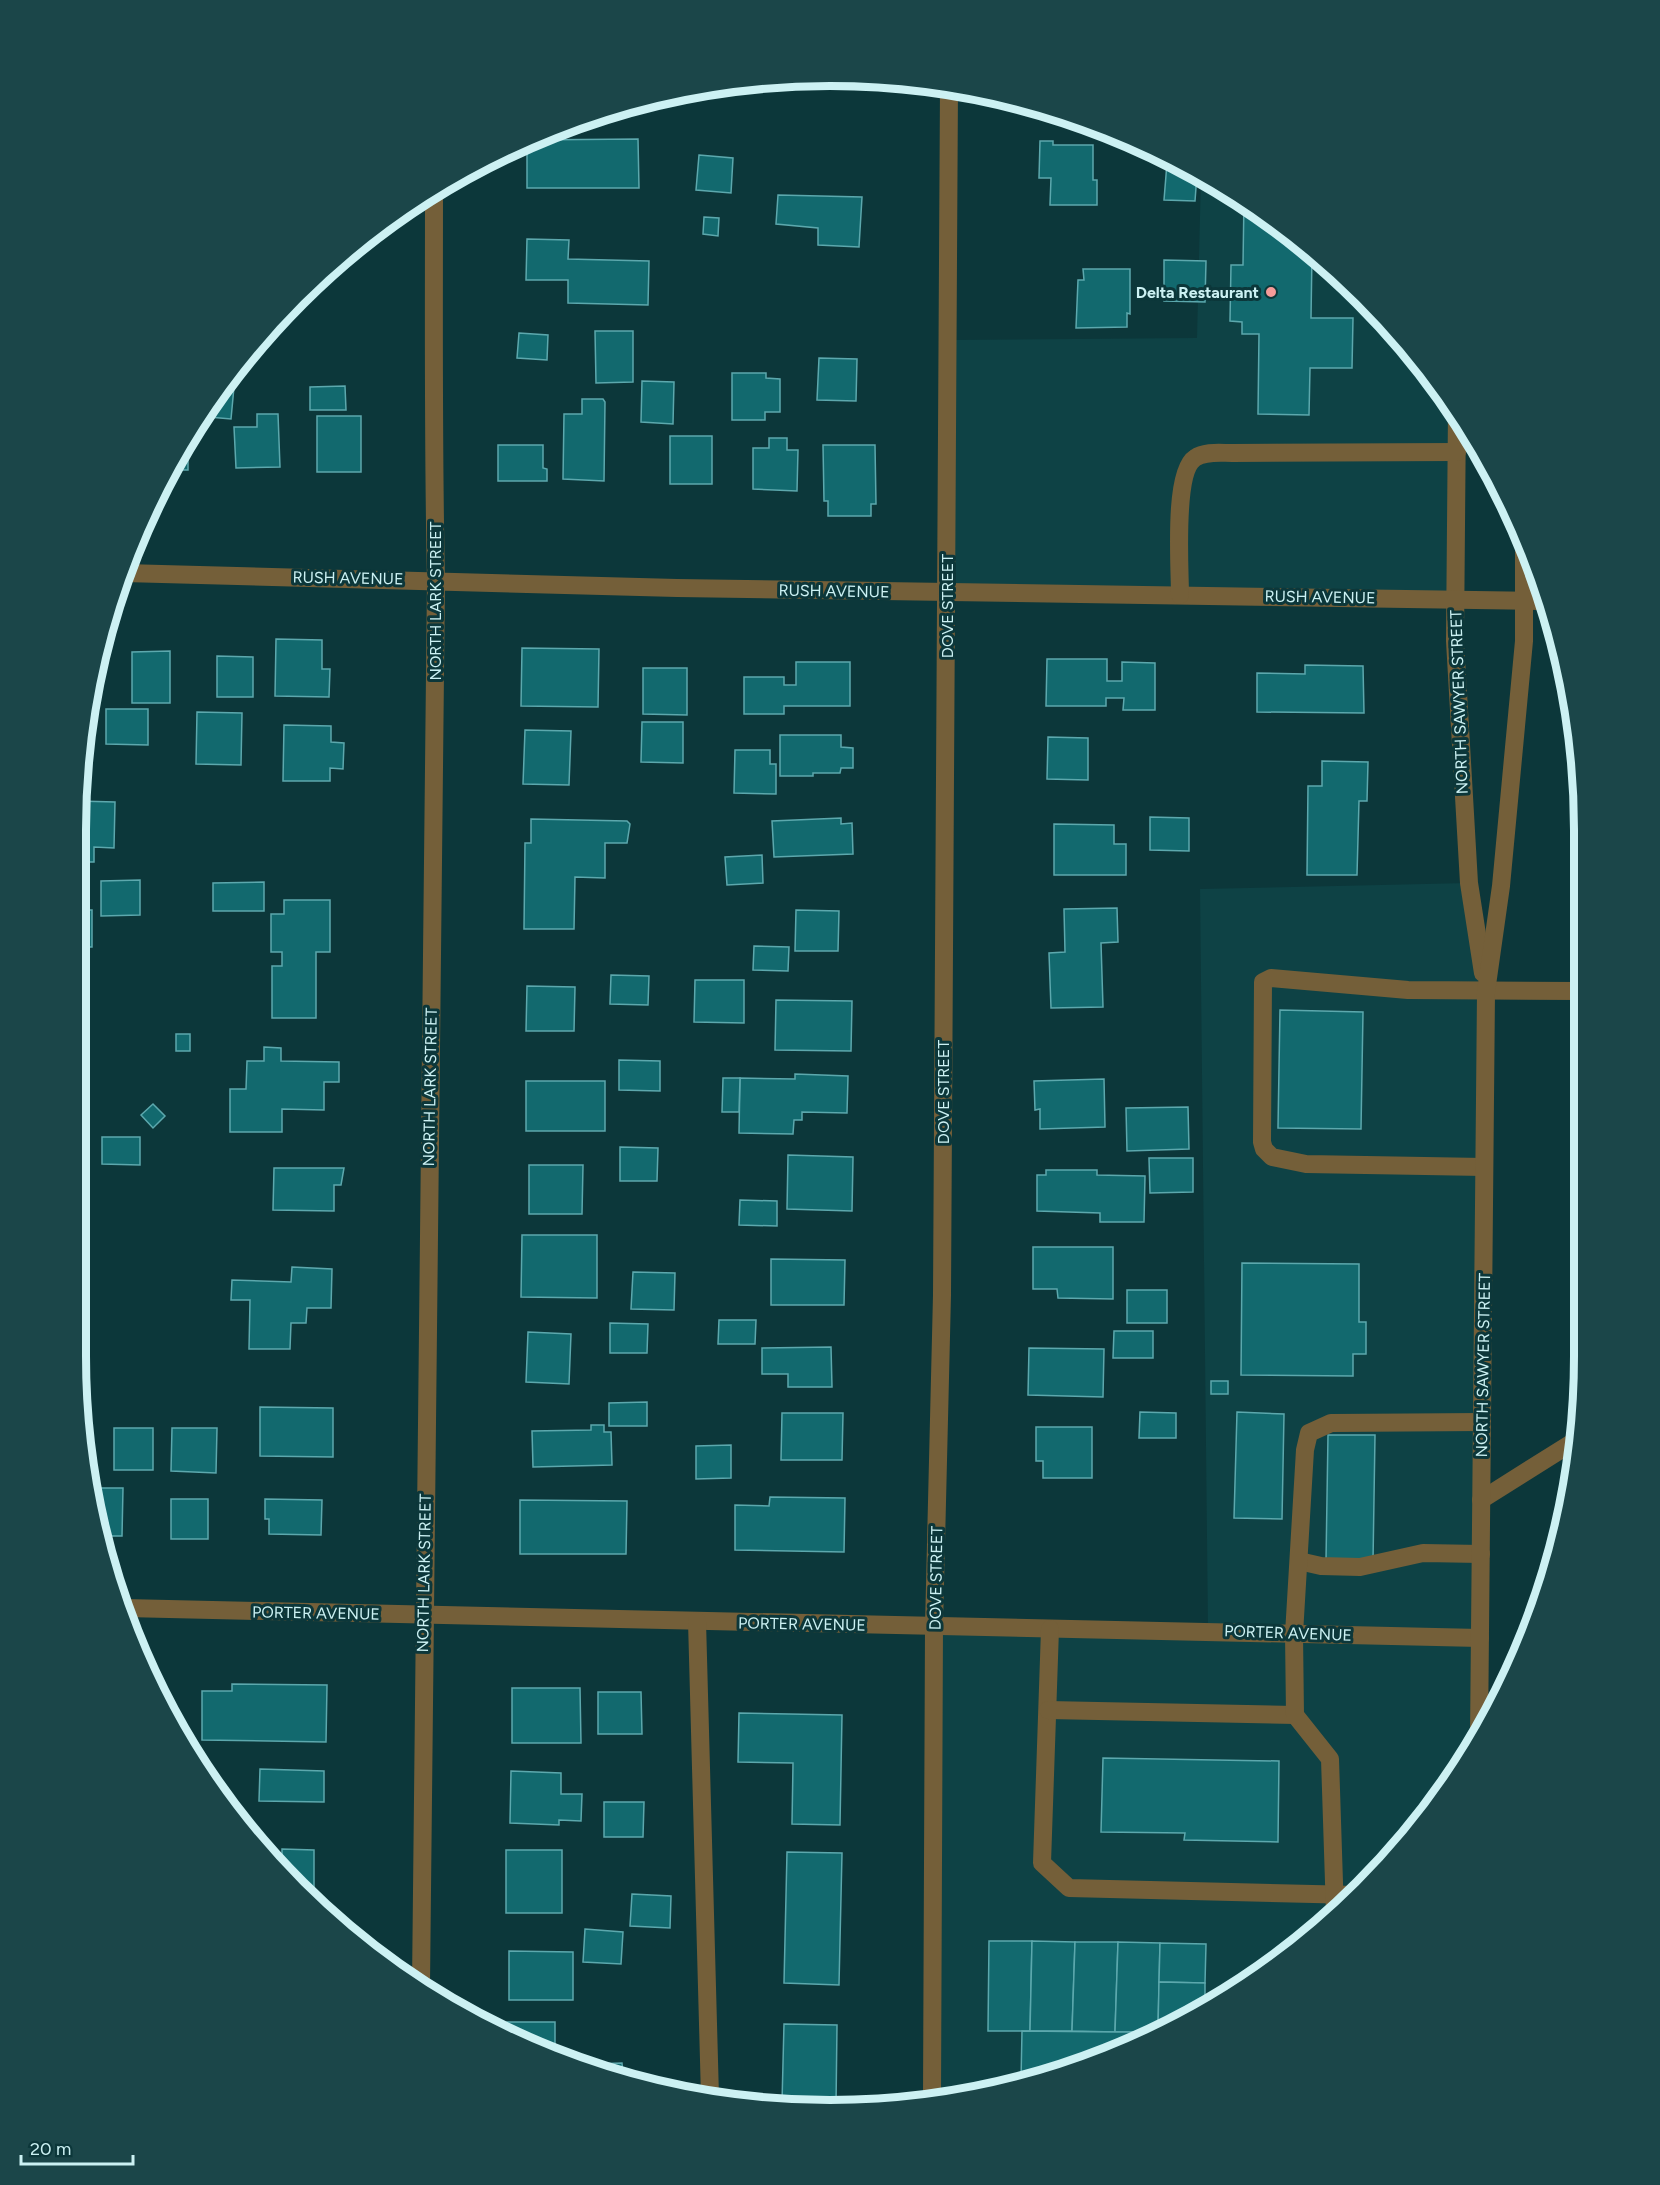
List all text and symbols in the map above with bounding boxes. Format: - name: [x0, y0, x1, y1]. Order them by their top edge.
- place label: Delta Restaurant: [1136, 283, 1259, 302]
- marker: Delta Restaurant: [1264, 285, 1278, 299]
- street label: NORTH LARK STREET: [426, 521, 445, 680]
- street label: DOVE STREET: [938, 554, 957, 658]
- street label: RUSH AVENUE: [292, 568, 404, 588]
- street label: RUSH AVENUE: [778, 581, 890, 601]
- street label: RUSH AVENUE: [1264, 587, 1376, 607]
- street label: NORTH SAWYER STREET: [1446, 609, 1472, 795]
- street label: NORTH LARK STREET: [419, 1007, 441, 1167]
- street label: DOVE STREET: [934, 1040, 953, 1144]
- street label: NORTH SAWYER STREET: [1472, 1272, 1494, 1457]
- street label: NORTH LARK STREET: [413, 1493, 435, 1653]
- street label: DOVE STREET: [926, 1526, 946, 1630]
- street label: PORTER AVENUE: [252, 1602, 380, 1624]
- street label: PORTER AVENUE: [738, 1613, 866, 1635]
- street label: PORTER AVENUE: [1224, 1621, 1352, 1645]
- scale bar: [21, 2128, 134, 2166]
- text: 20 m: [30, 2138, 71, 2160]

